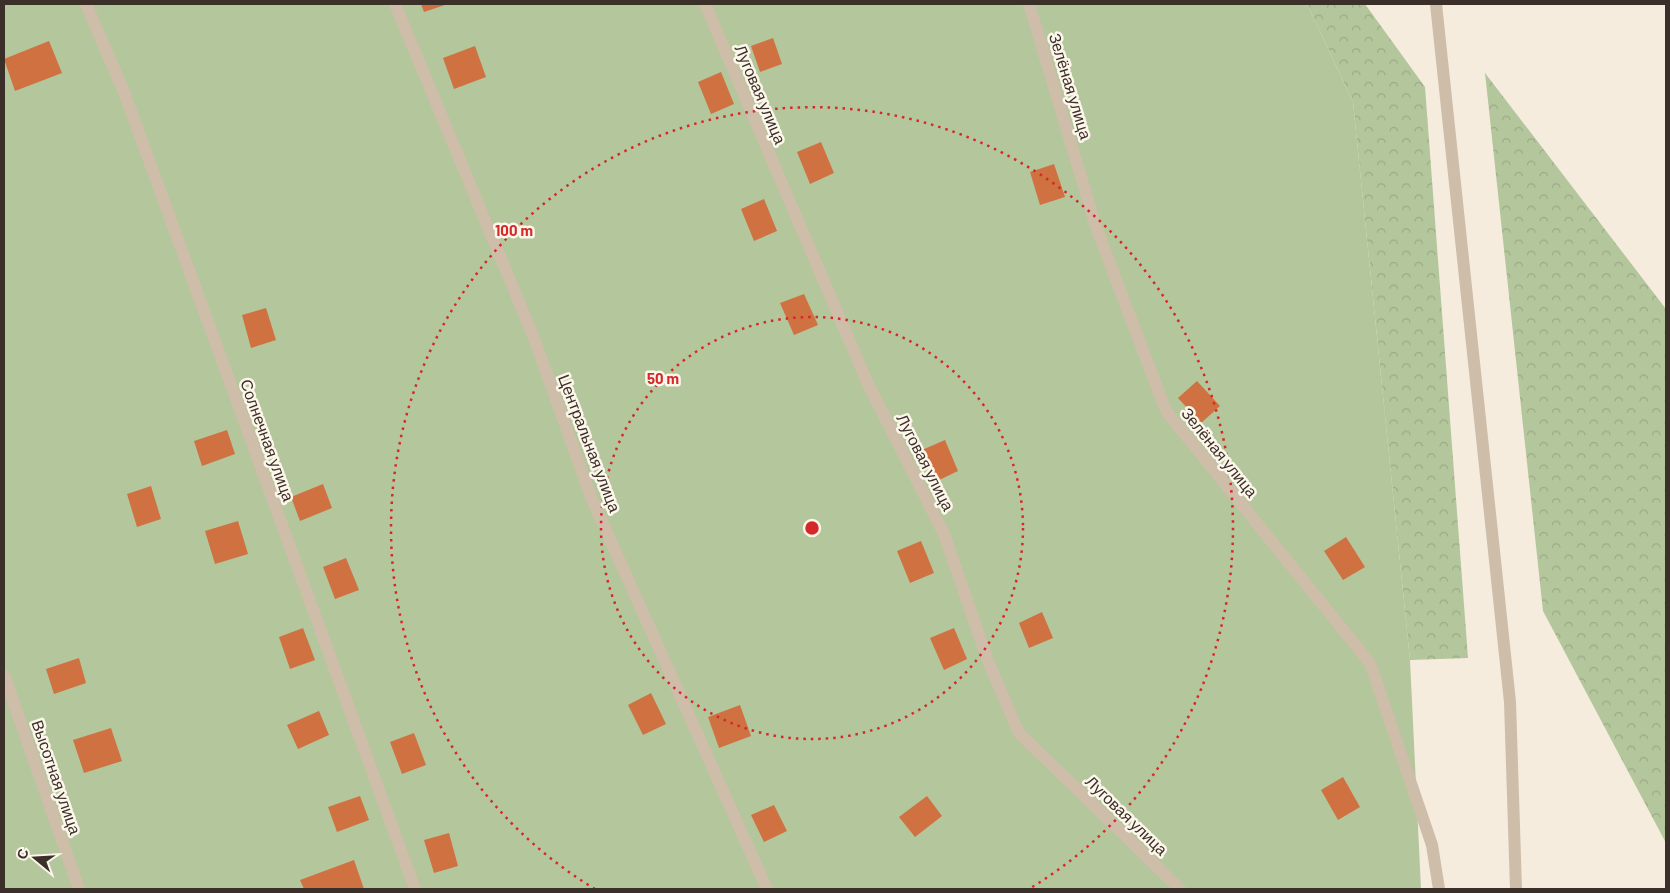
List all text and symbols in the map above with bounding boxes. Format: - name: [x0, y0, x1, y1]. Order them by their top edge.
- street label: Зелёная улица: [1046, 31, 1096, 141]
- street label: Луговая улица: [732, 41, 791, 147]
- text: 100 m: [495, 221, 533, 239]
- text: 50 m: [647, 369, 679, 387]
- street label: Центральная улица: [555, 371, 625, 515]
- street label: Солнечная улица: [237, 376, 299, 504]
- street label: Зелёная улица: [1178, 403, 1262, 501]
- street label: Луговая улица: [893, 410, 959, 514]
- centre of rings: [803, 519, 821, 537]
- street label: Высотная улица: [29, 717, 86, 837]
- street label: Луговая улица: [1082, 771, 1172, 859]
- north arrow: [10, 833, 60, 883]
- text: С: [13, 846, 32, 861]

